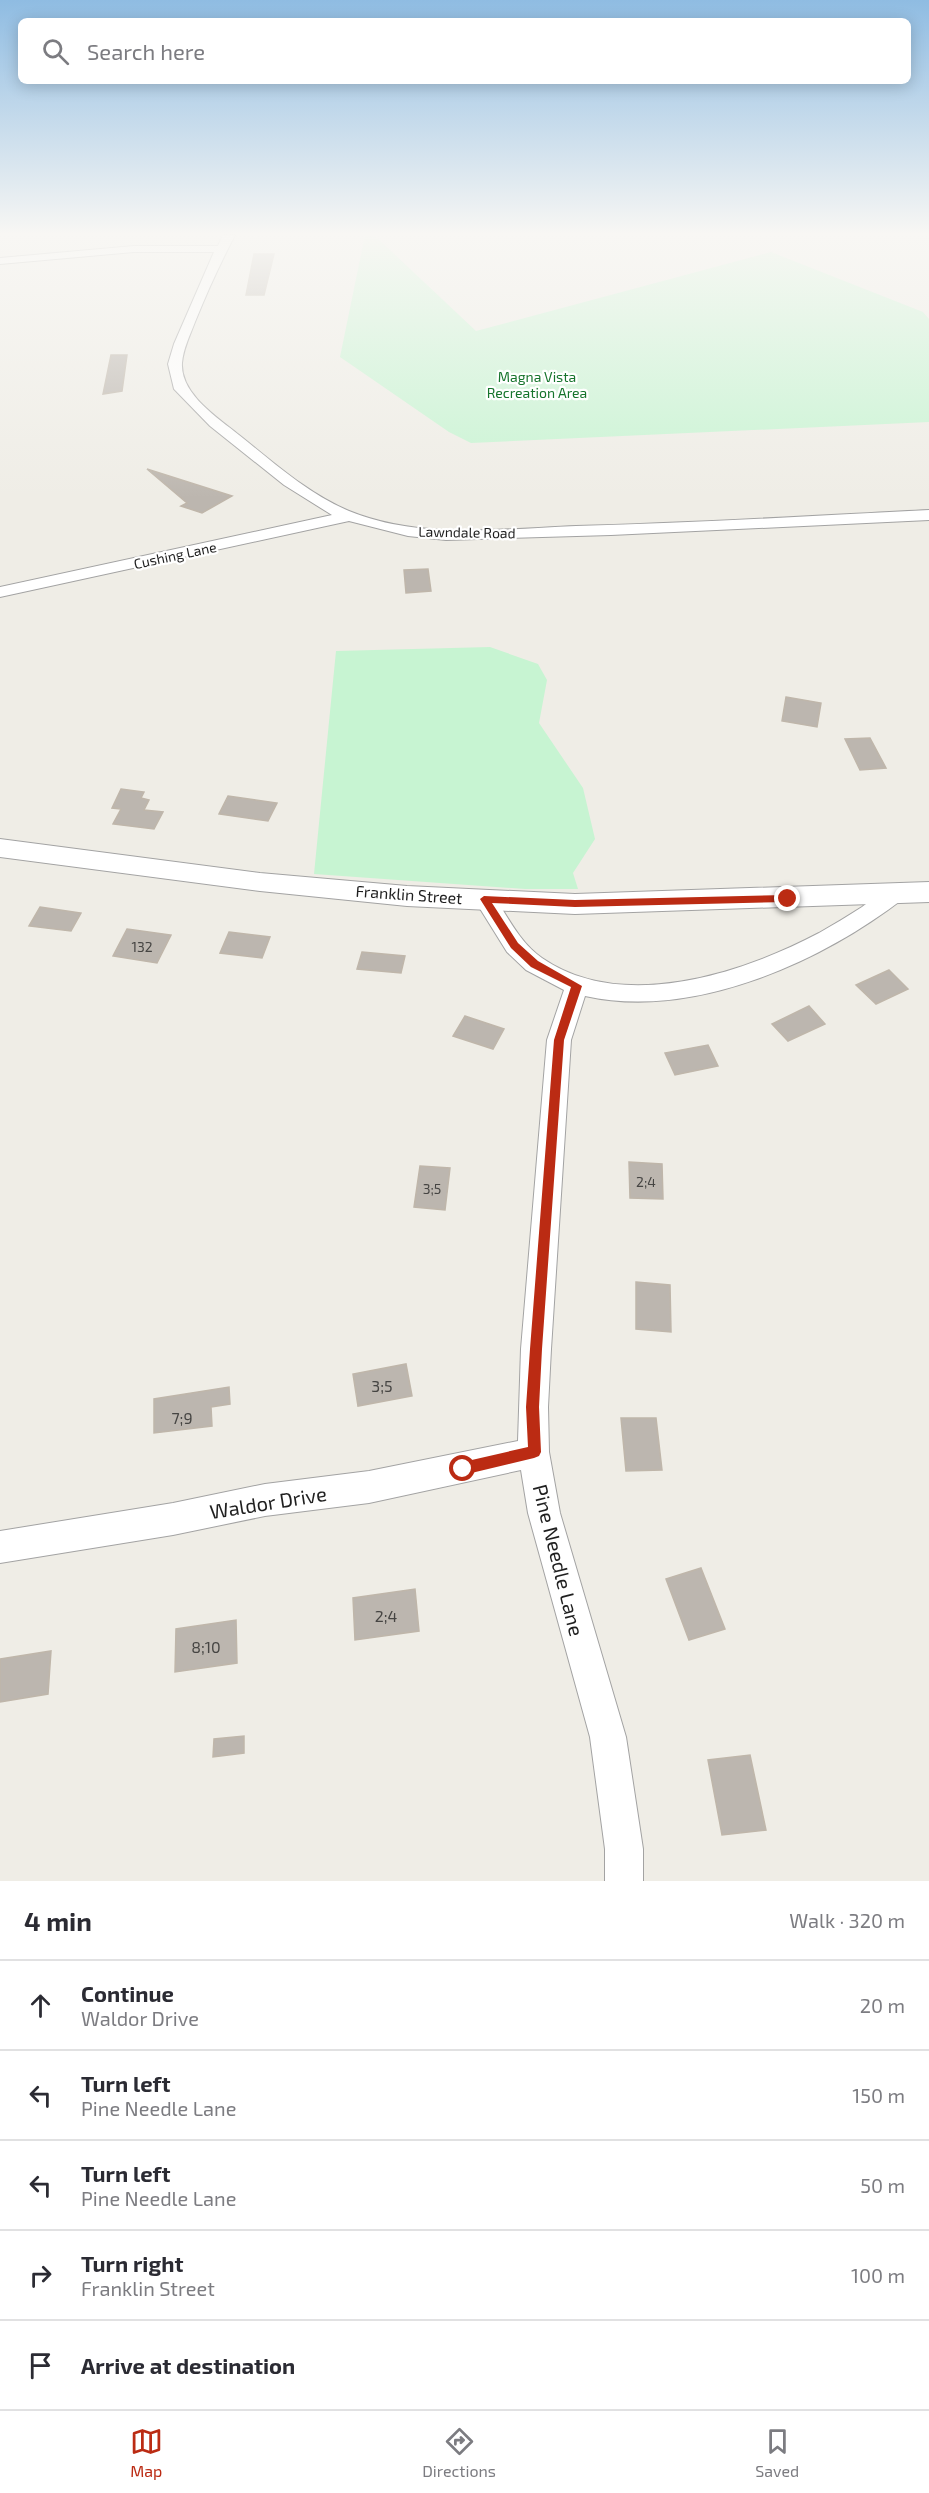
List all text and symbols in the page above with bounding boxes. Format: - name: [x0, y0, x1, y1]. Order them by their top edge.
- search box: [18, 18, 911, 84]
- icon: search: [39, 35, 72, 68]
- text: Search here: [87, 38, 205, 64]
- park label: Magna Vista Recreation Area: [487, 368, 587, 401]
- street label: Lawndale Road: [418, 523, 516, 541]
- street label: Cushing Lane: [132, 538, 218, 572]
- street label: Franklin Street: [355, 881, 463, 907]
- route end: [774, 885, 800, 911]
- house number: 132: [131, 938, 153, 955]
- house number: 2;4: [636, 1173, 656, 1190]
- house number: 3;5: [423, 1180, 441, 1197]
- house number: 3;5: [371, 1376, 393, 1395]
- house number: 7;9: [171, 1408, 193, 1427]
- route start: [449, 1455, 475, 1481]
- street label: Waldor Drive: [208, 1481, 328, 1523]
- street label: Pine Needle Lane: [529, 1482, 589, 1638]
- house number: 2;4: [375, 1606, 397, 1625]
- house number: 8;10: [191, 1637, 221, 1656]
- text: 4 min: [24, 1905, 92, 1936]
- text: Walk · 320 m: [789, 1908, 905, 1932]
- text: Continue: [81, 1980, 174, 2006]
- icon: ahead: [24, 1989, 57, 2022]
- text: 20 m: [860, 1993, 905, 2017]
- text: Waldor Drive: [81, 2006, 199, 2030]
- text: Turn left: [81, 2070, 170, 2096]
- icon: left: [24, 2079, 57, 2112]
- text: 150 m: [852, 2083, 905, 2107]
- text: Pine Needle Lane: [81, 2096, 236, 2120]
- text: Turn left: [81, 2160, 170, 2186]
- icon: left: [24, 2169, 57, 2202]
- text: 50 m: [860, 2173, 905, 2197]
- text: Pine Needle Lane: [81, 2186, 236, 2210]
- text: Turn right: [81, 2250, 183, 2276]
- icon: right: [24, 2259, 57, 2292]
- text: 100 m: [851, 2263, 905, 2287]
- text: Franklin Street: [81, 2276, 215, 2300]
- icon: arrive: [24, 2349, 57, 2382]
- text: Arrive at destination: [81, 2352, 295, 2378]
- tab: Map: [130, 2425, 163, 2480]
- tab: Directions: [422, 2425, 496, 2480]
- tab: Saved: [755, 2425, 799, 2480]

